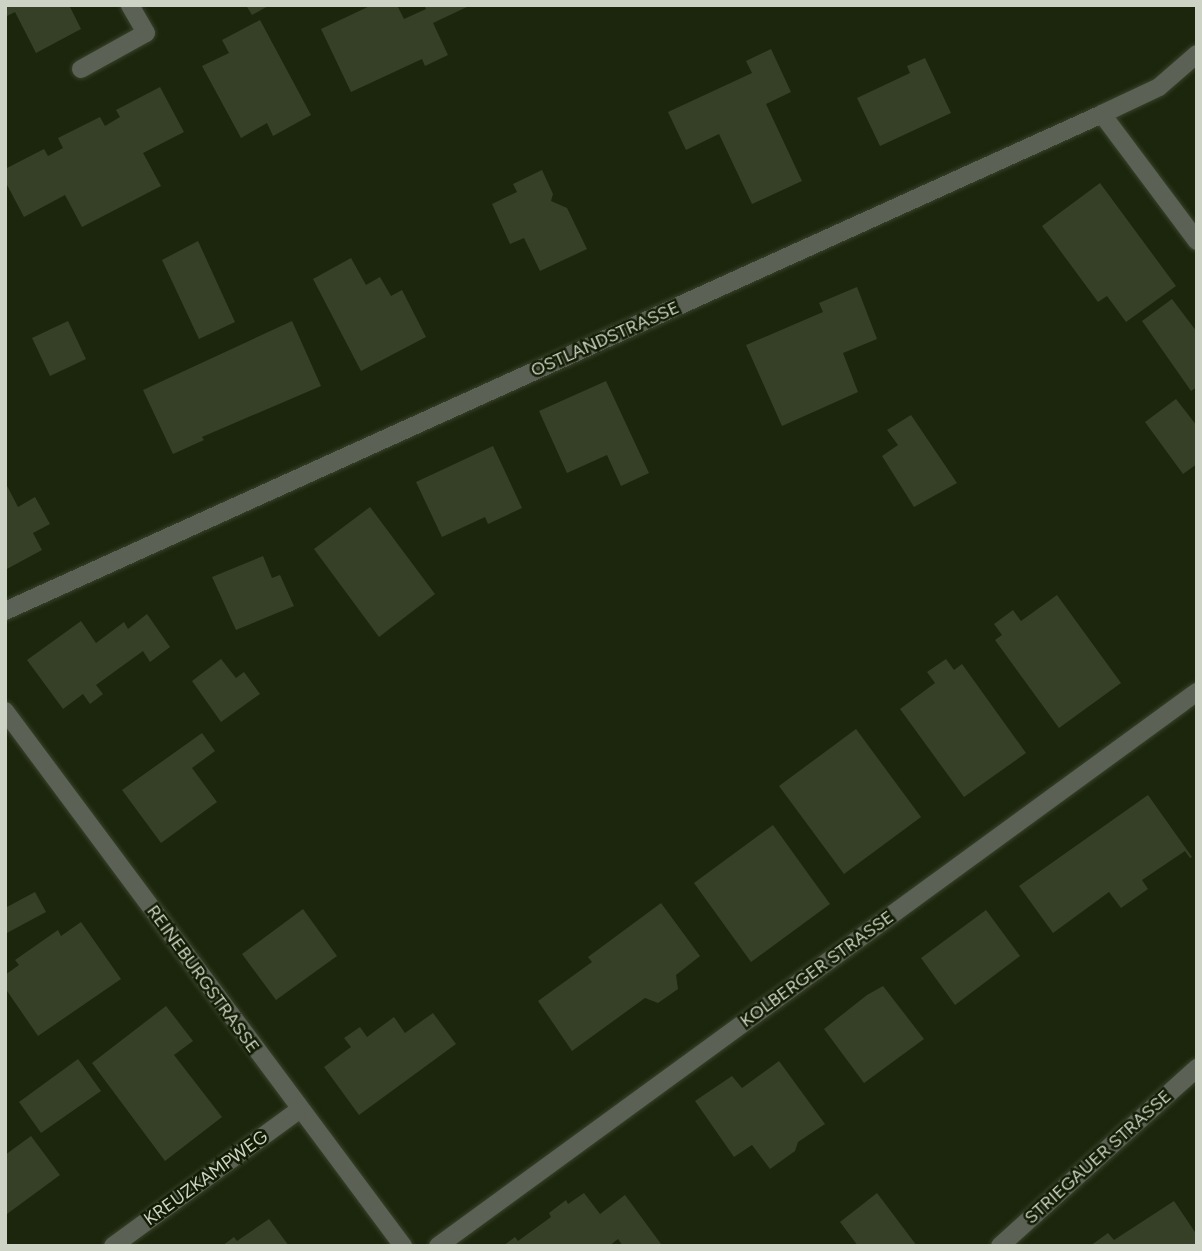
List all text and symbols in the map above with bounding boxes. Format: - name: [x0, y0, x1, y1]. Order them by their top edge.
- street label: OSTLANDSTRASSE: [528, 297, 682, 381]
- street label: REINEBURGSTRASSE: [142, 901, 264, 1057]
- street label: KOLBERGER STRASSE: [736, 906, 898, 1032]
- street label: STRIEGAUER STRASSE: [1020, 1085, 1176, 1229]
- street label: KREUZKAMPWEG: [140, 1126, 272, 1230]

